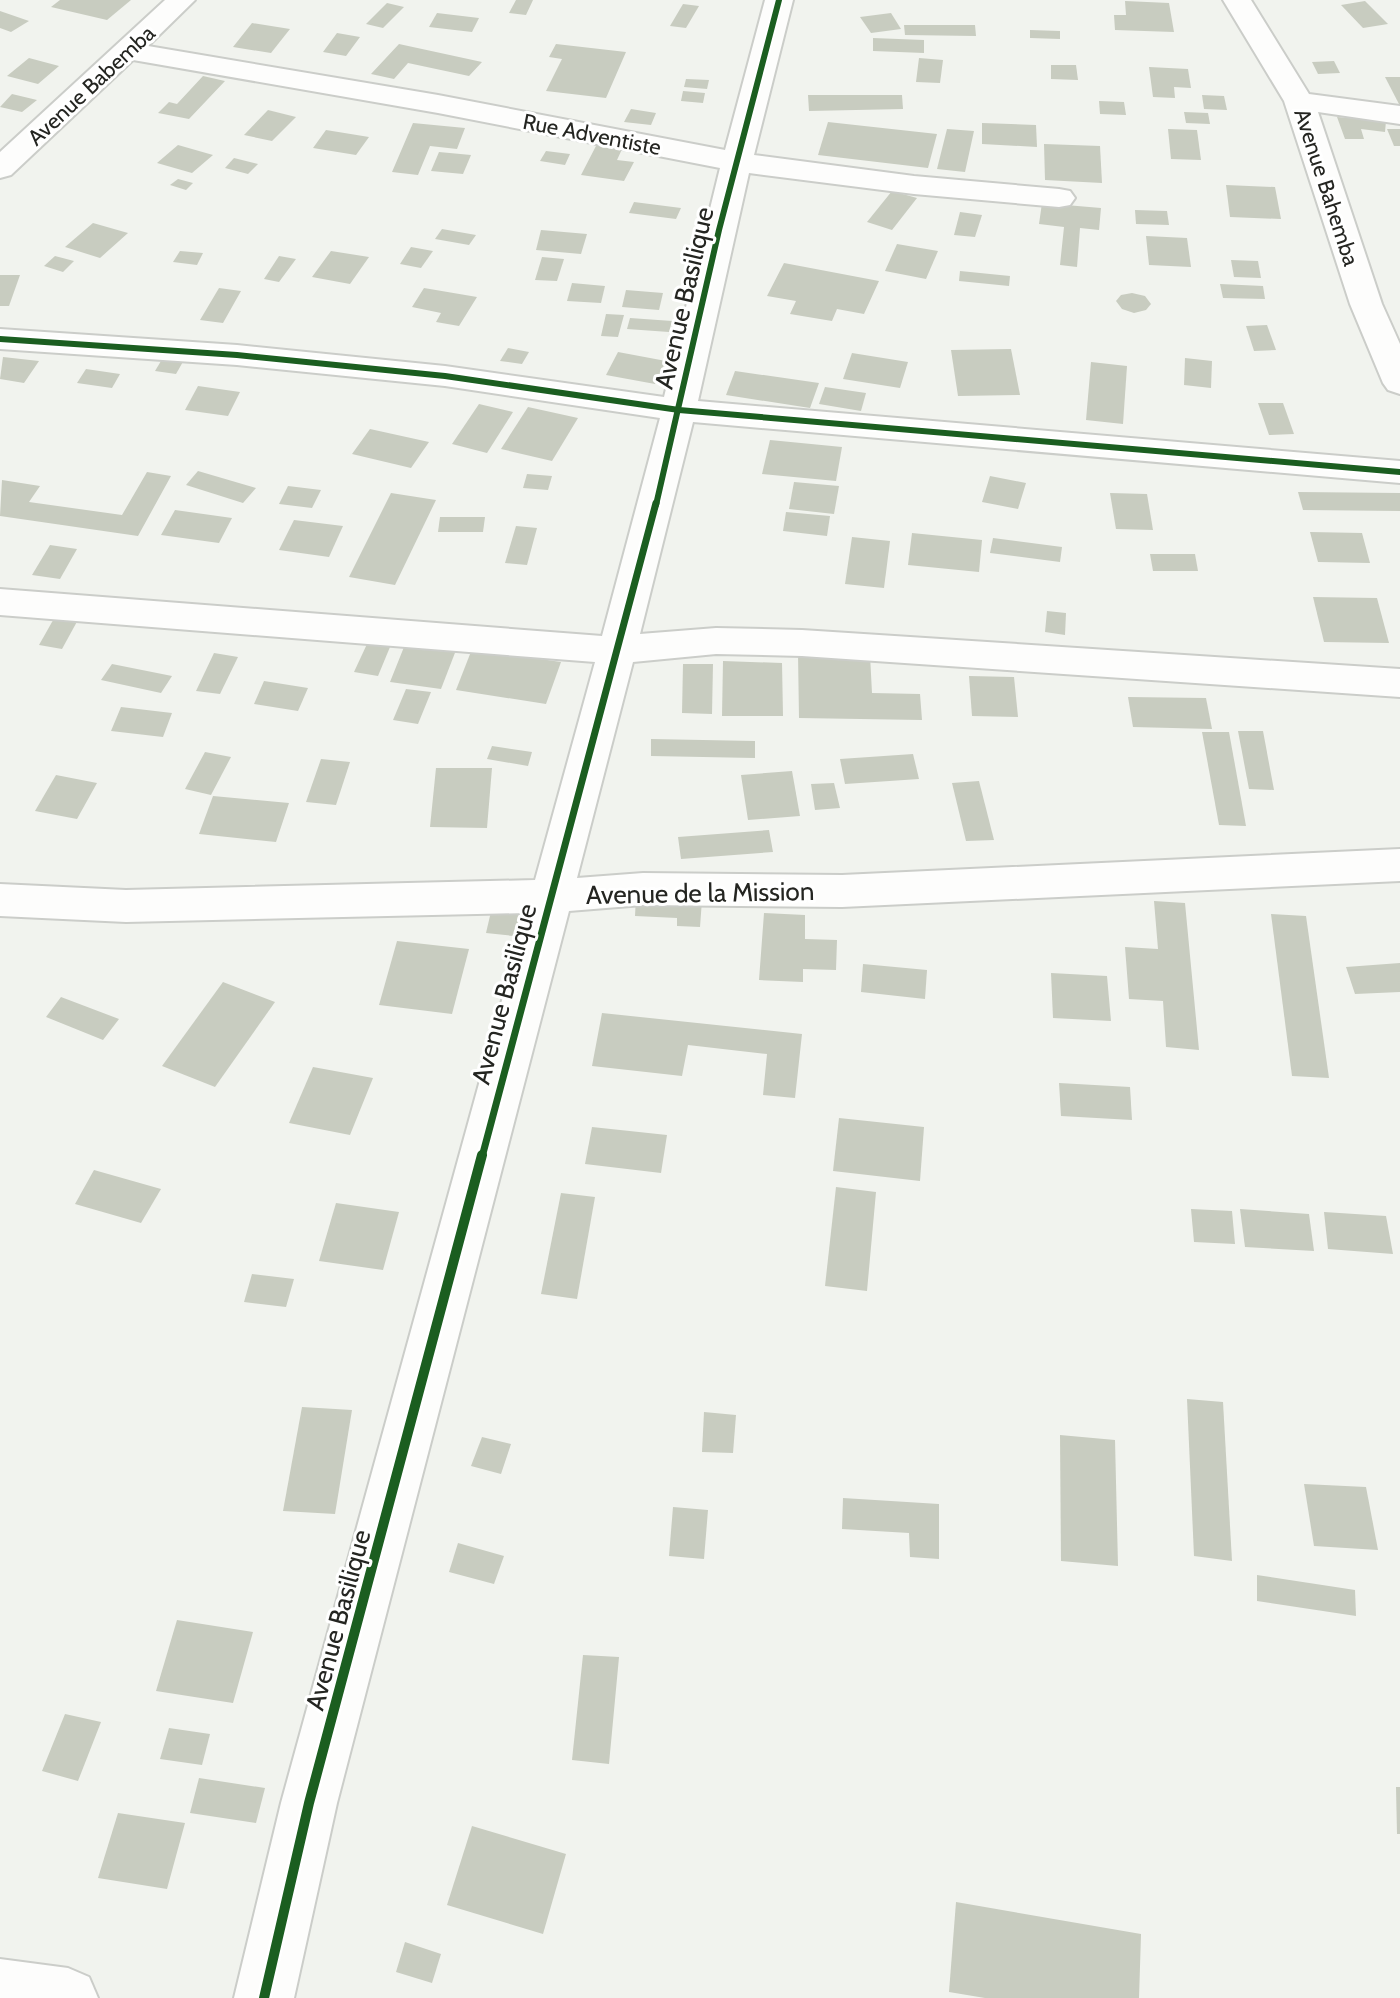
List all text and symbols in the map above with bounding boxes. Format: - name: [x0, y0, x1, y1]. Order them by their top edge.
- street label: Avenue Babemba: [22, 19, 161, 151]
- street label: Avenue Bahemba: [1288, 105, 1365, 270]
- street label: Rue Adventiste: [521, 108, 663, 161]
- street label: Avenue Basilique: [648, 204, 720, 392]
- street label: Avenue de la Mission: [585, 875, 815, 911]
- street label: Avenue Basilique: [465, 900, 543, 1088]
- street label: Avenue Basilique: [299, 1526, 377, 1714]

